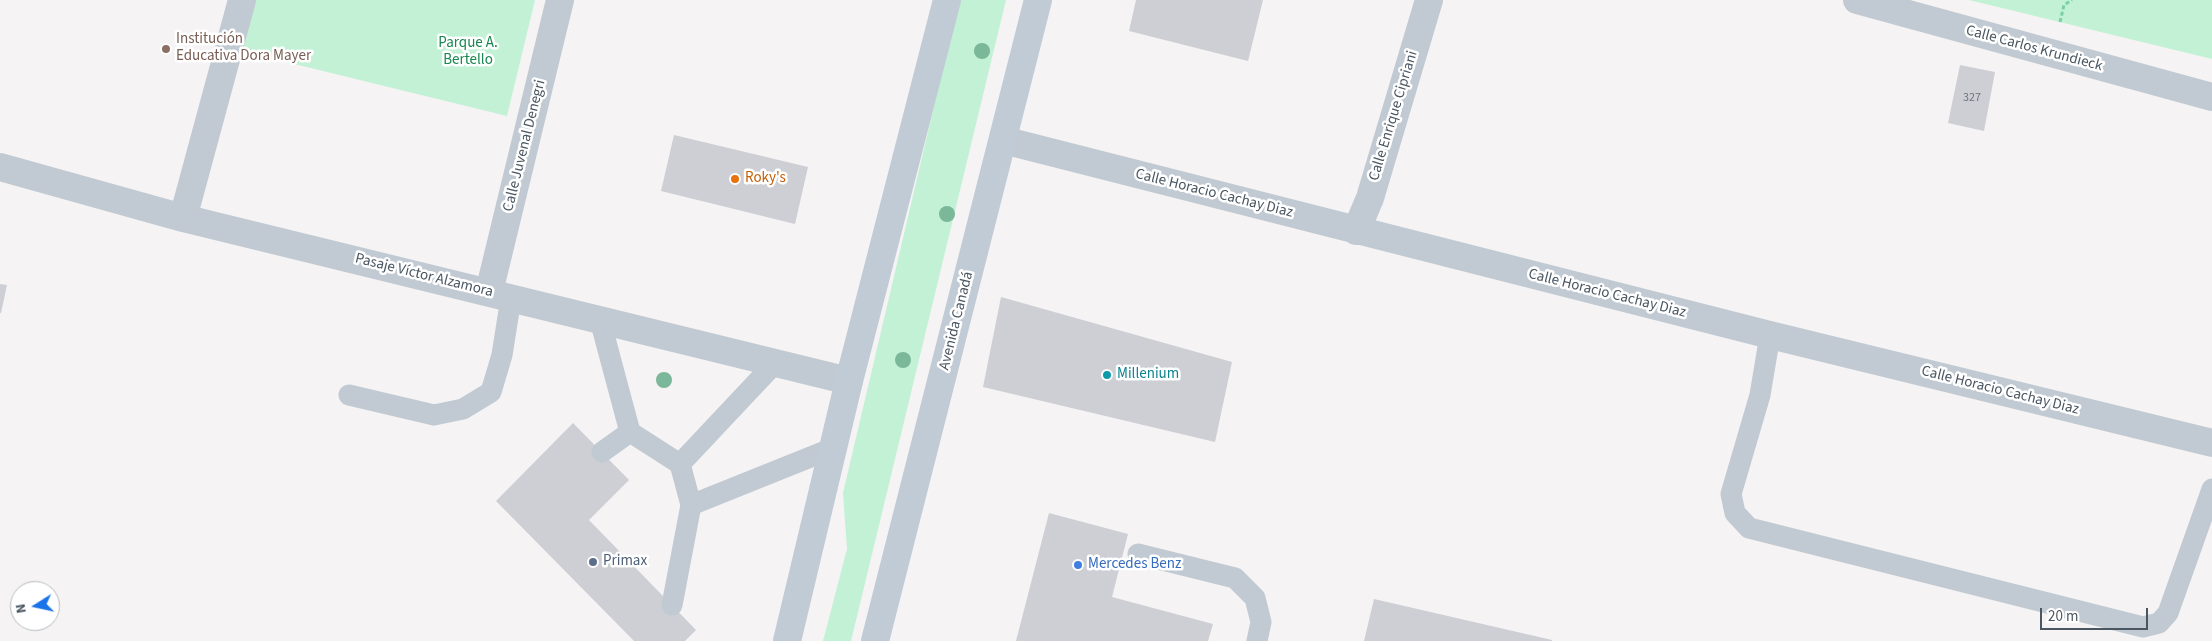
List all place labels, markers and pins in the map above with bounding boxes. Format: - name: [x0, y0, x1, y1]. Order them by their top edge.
- place label: Institución Educativa Dora Mayer: [176, 31, 311, 66]
- marker: Institución Educativa Dora Mayer: [160, 43, 172, 55]
- place label: Roky's: [745, 170, 786, 188]
- marker: Roky's: [729, 173, 741, 185]
- place label: Millenium: [1117, 366, 1179, 384]
- marker: Millenium: [1101, 369, 1113, 381]
- place label: Primax: [603, 553, 647, 571]
- marker: Primax: [587, 556, 599, 568]
- place label: Mercedes Benz: [1088, 556, 1181, 574]
- marker: Mercedes Benz: [1072, 559, 1084, 571]

